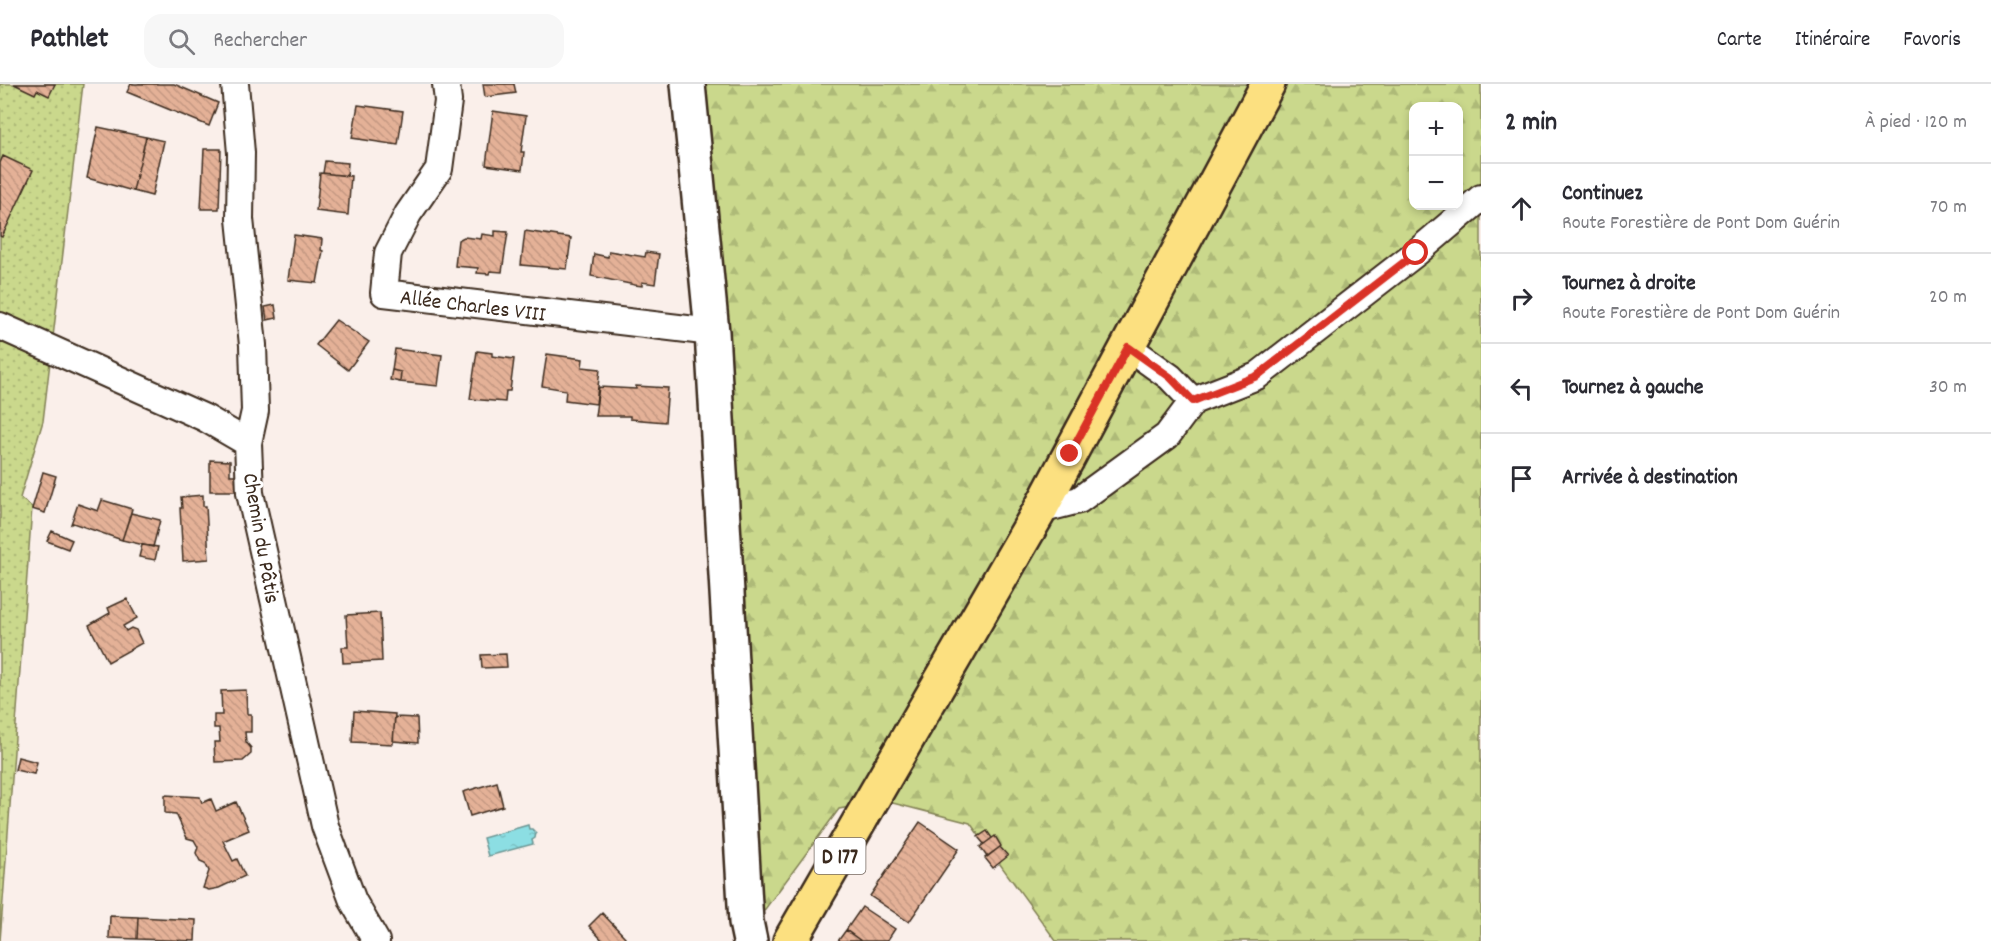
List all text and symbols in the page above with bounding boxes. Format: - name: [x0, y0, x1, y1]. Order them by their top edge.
- search box: [144, 14, 564, 68]
- text: Pathlet: [30, 21, 108, 61]
- icon: search: [165, 25, 198, 58]
- text: Rechercher: [213, 26, 307, 57]
- text: Carte: [1717, 26, 1762, 56]
- text: Itinéraire: [1795, 26, 1870, 56]
- text: Favoris: [1903, 26, 1961, 56]
- map controls: [1409, 102, 1463, 210]
- button: +: [1409, 102, 1463, 156]
- text: 2 min: [1505, 105, 1557, 142]
- text: À pied · 120 m: [1865, 109, 1967, 137]
- button: −: [1409, 156, 1463, 210]
- text: Continuez: [1562, 179, 1643, 210]
- icon: ahead: [1505, 192, 1538, 225]
- text: 70 m: [1930, 194, 1967, 222]
- text: Route Forestière de Pont Dom Guérin: [1562, 210, 1840, 238]
- route start: [1402, 239, 1428, 265]
- text: Tournez à droite: [1562, 269, 1696, 300]
- icon: right: [1505, 282, 1538, 315]
- street label: Allée Charles VIII: [398, 283, 547, 332]
- text: 20 m: [1929, 284, 1967, 312]
- text: Route Forestière de Pont Dom Guérin: [1562, 300, 1840, 328]
- icon: left: [1505, 372, 1538, 405]
- text: Tournez à gauche: [1562, 373, 1704, 404]
- text: 30 m: [1929, 374, 1967, 402]
- route end: [1056, 440, 1082, 466]
- icon: arrive: [1505, 462, 1538, 495]
- text: Arrivée à destination: [1562, 463, 1738, 494]
- street label: Chemin du Pâtis: [233, 471, 286, 606]
- road number: D 177: [814, 838, 866, 874]

